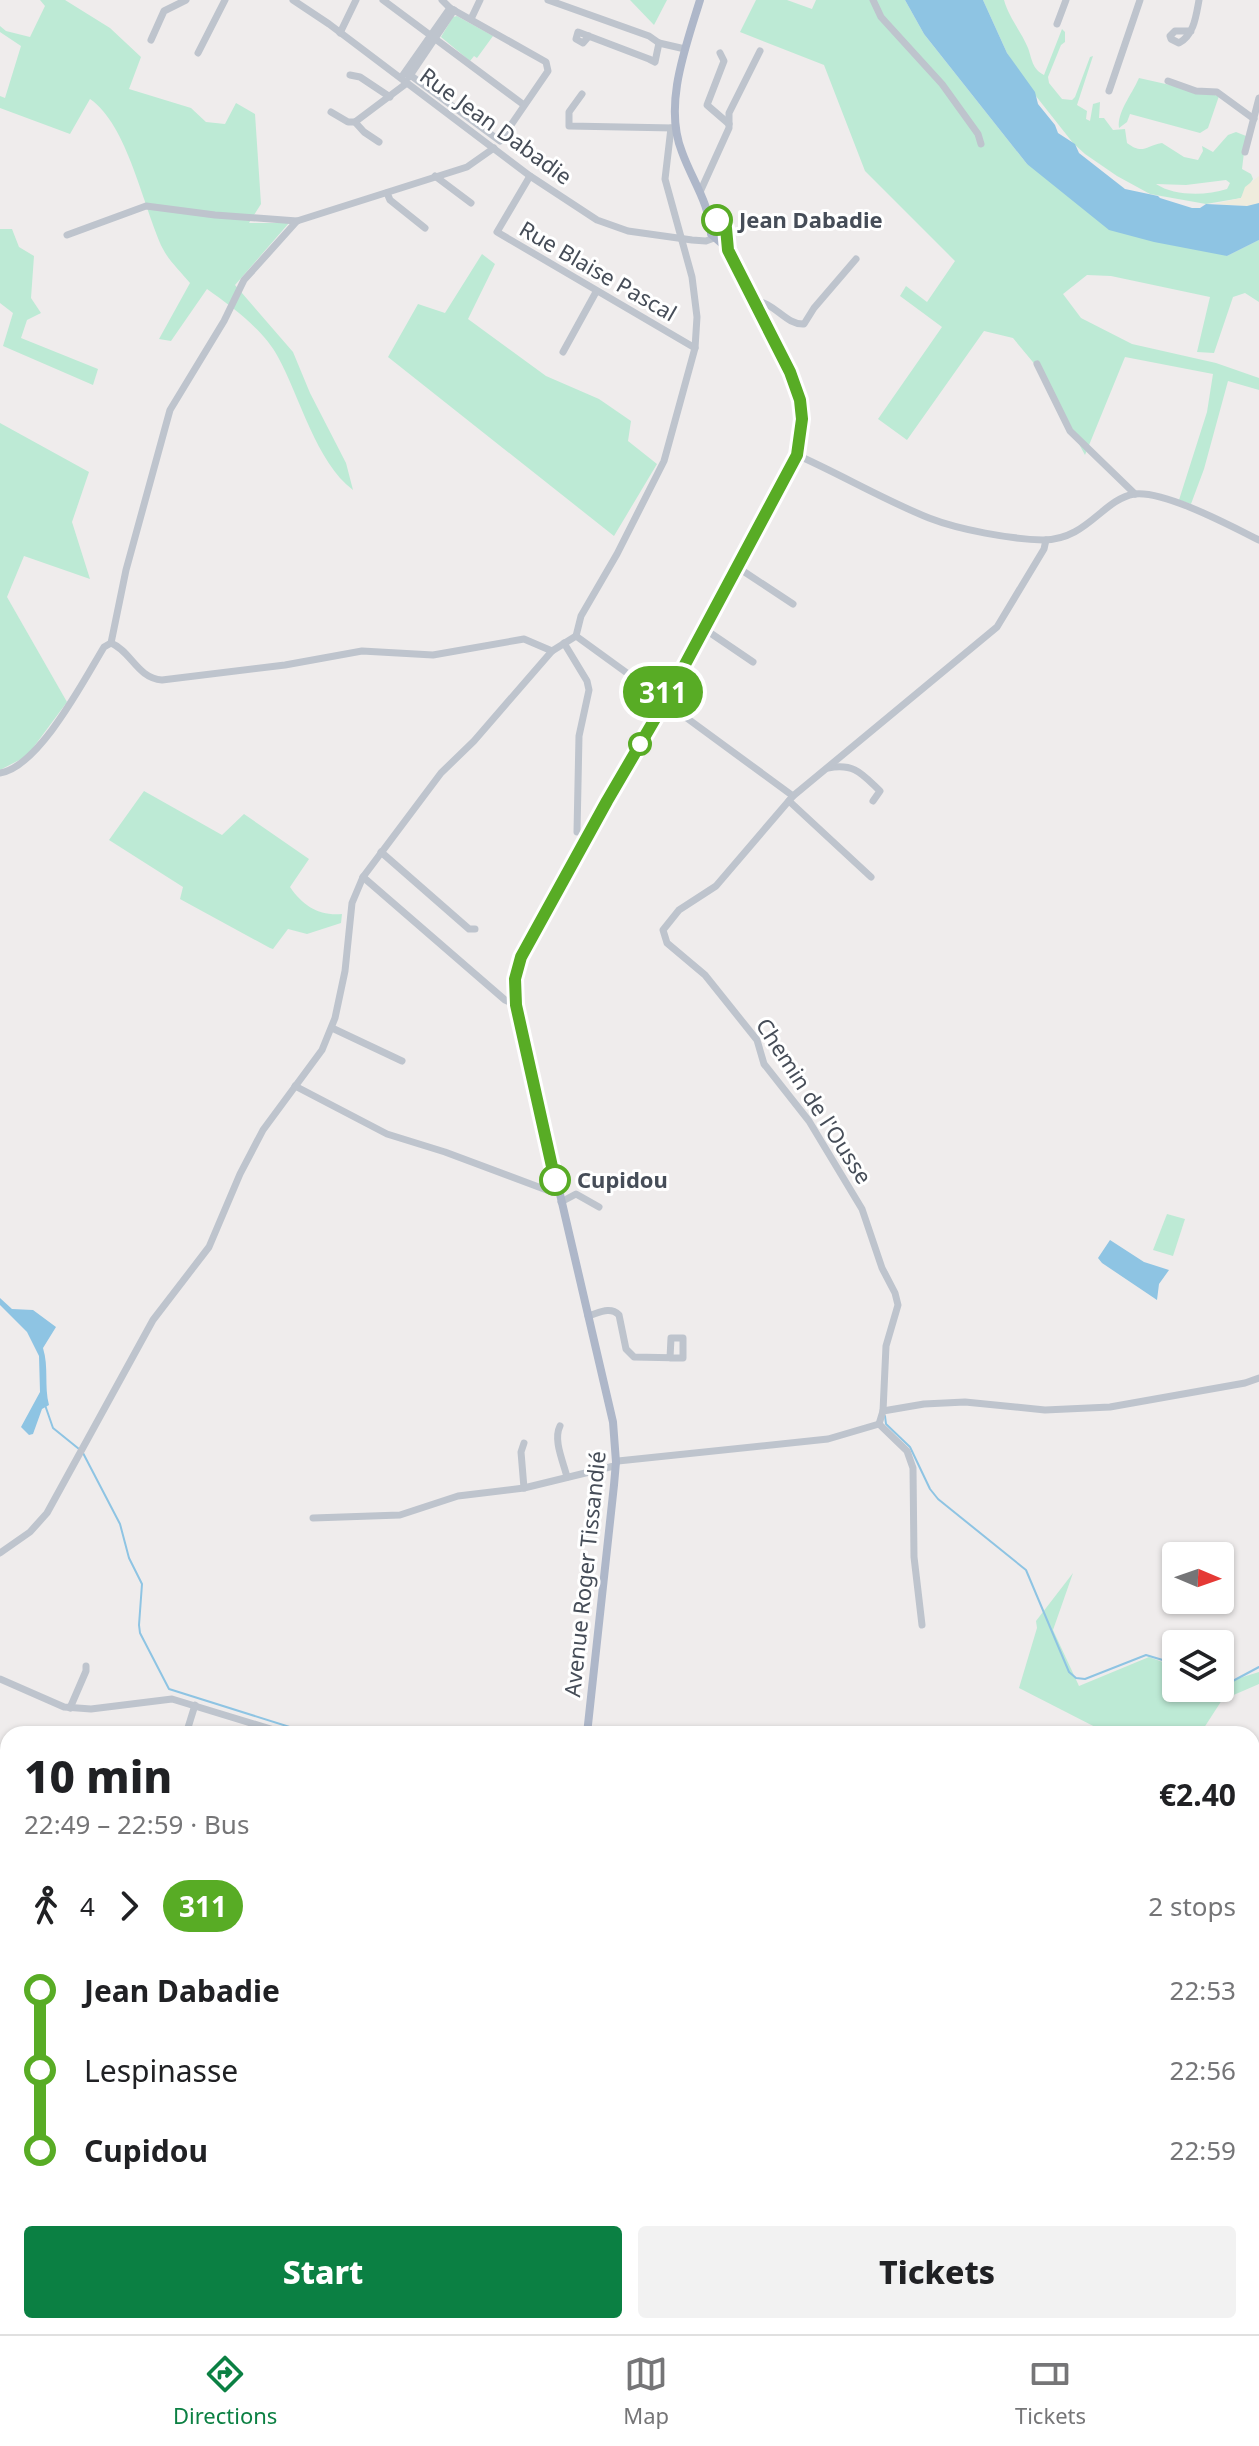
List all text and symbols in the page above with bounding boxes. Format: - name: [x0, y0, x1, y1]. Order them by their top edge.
- street label: Rue Jean Dabadie: [414, 60, 579, 191]
- place label: Jean Dabadie: [737, 204, 883, 234]
- marker: Jean Dabadie: [702, 205, 732, 235]
- street label: Rue Blaise Pascal: [514, 213, 683, 327]
- line badge: 311: [617, 666, 709, 718]
- text: 311: [639, 673, 687, 711]
- unlabelled marker: [629, 733, 651, 755]
- street label: Chemin de l'Ousse: [750, 1012, 880, 1189]
- place label: Cupidou: [577, 1164, 668, 1194]
- marker: Cupidou: [540, 1165, 570, 1195]
- street label: Avenue Roger Tissandié: [556, 1449, 612, 1698]
- north arrow: [1162, 1542, 1234, 1614]
- map controls: [1162, 1542, 1234, 1702]
- button: layers: [1162, 1630, 1234, 1702]
- text: 10 min: [24, 1746, 172, 1806]
- text: €2.40: [1159, 1774, 1236, 1815]
- text: 22:49 – 22:59 · Bus: [24, 1806, 249, 1842]
- icon: walk: [24, 1884, 68, 1928]
- icon: forward: [107, 1884, 151, 1928]
- text: 311: [179, 1887, 227, 1925]
- text: 4: [80, 1888, 95, 1924]
- text: 2 stops: [1148, 1888, 1236, 1924]
- text: Jean Dabadie: [84, 1970, 280, 2011]
- text: 22:53: [1170, 1972, 1236, 2008]
- text: Lespinasse: [84, 2050, 238, 2091]
- text: 22:56: [1170, 2052, 1236, 2088]
- text: Cupidou: [84, 2130, 208, 2171]
- text: 22:59: [1170, 2132, 1236, 2168]
- button: Start: [24, 2226, 622, 2318]
- button: Tickets: [638, 2226, 1236, 2318]
- tab: Directions: [173, 2352, 277, 2430]
- tab: Map: [623, 2352, 669, 2430]
- tab: Tickets: [1015, 2352, 1086, 2430]

